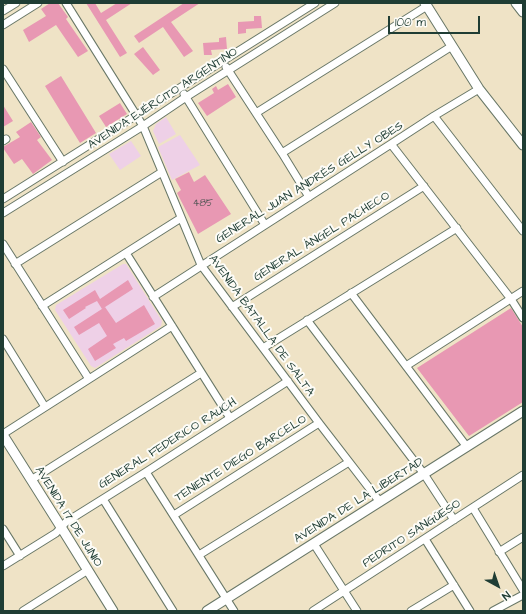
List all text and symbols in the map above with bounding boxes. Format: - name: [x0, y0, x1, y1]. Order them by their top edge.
- scale bar: [390, 8, 482, 34]
- text: 100 m: [395, 14, 426, 31]
- street label: AVENIDA EJÉRCITO ARGENTINO: [85, 45, 241, 153]
- street label: GENERAL JUAN ANDRÉS GELLY OBES: [214, 119, 406, 247]
- street label: GENERAL ÁNGEL PACHECO: [251, 189, 393, 285]
- house number: 485: [193, 198, 213, 210]
- street label: AVENIDA BATALLA DE SALTA: [205, 253, 317, 399]
- street label: GENERAL FEDERICO RAUCH: [96, 395, 240, 493]
- street label: TENIENTE DIEGO BARCELO: [173, 412, 309, 506]
- street label: AVENIDA DE LA LIBERTAD: [292, 455, 426, 547]
- street label: AVENIDA 17 DE JUNIO: [31, 464, 105, 570]
- street label: PEDRITO SANGÜESO: [360, 497, 464, 571]
- north arrow: [478, 566, 518, 606]
- text: N: [499, 588, 514, 604]

